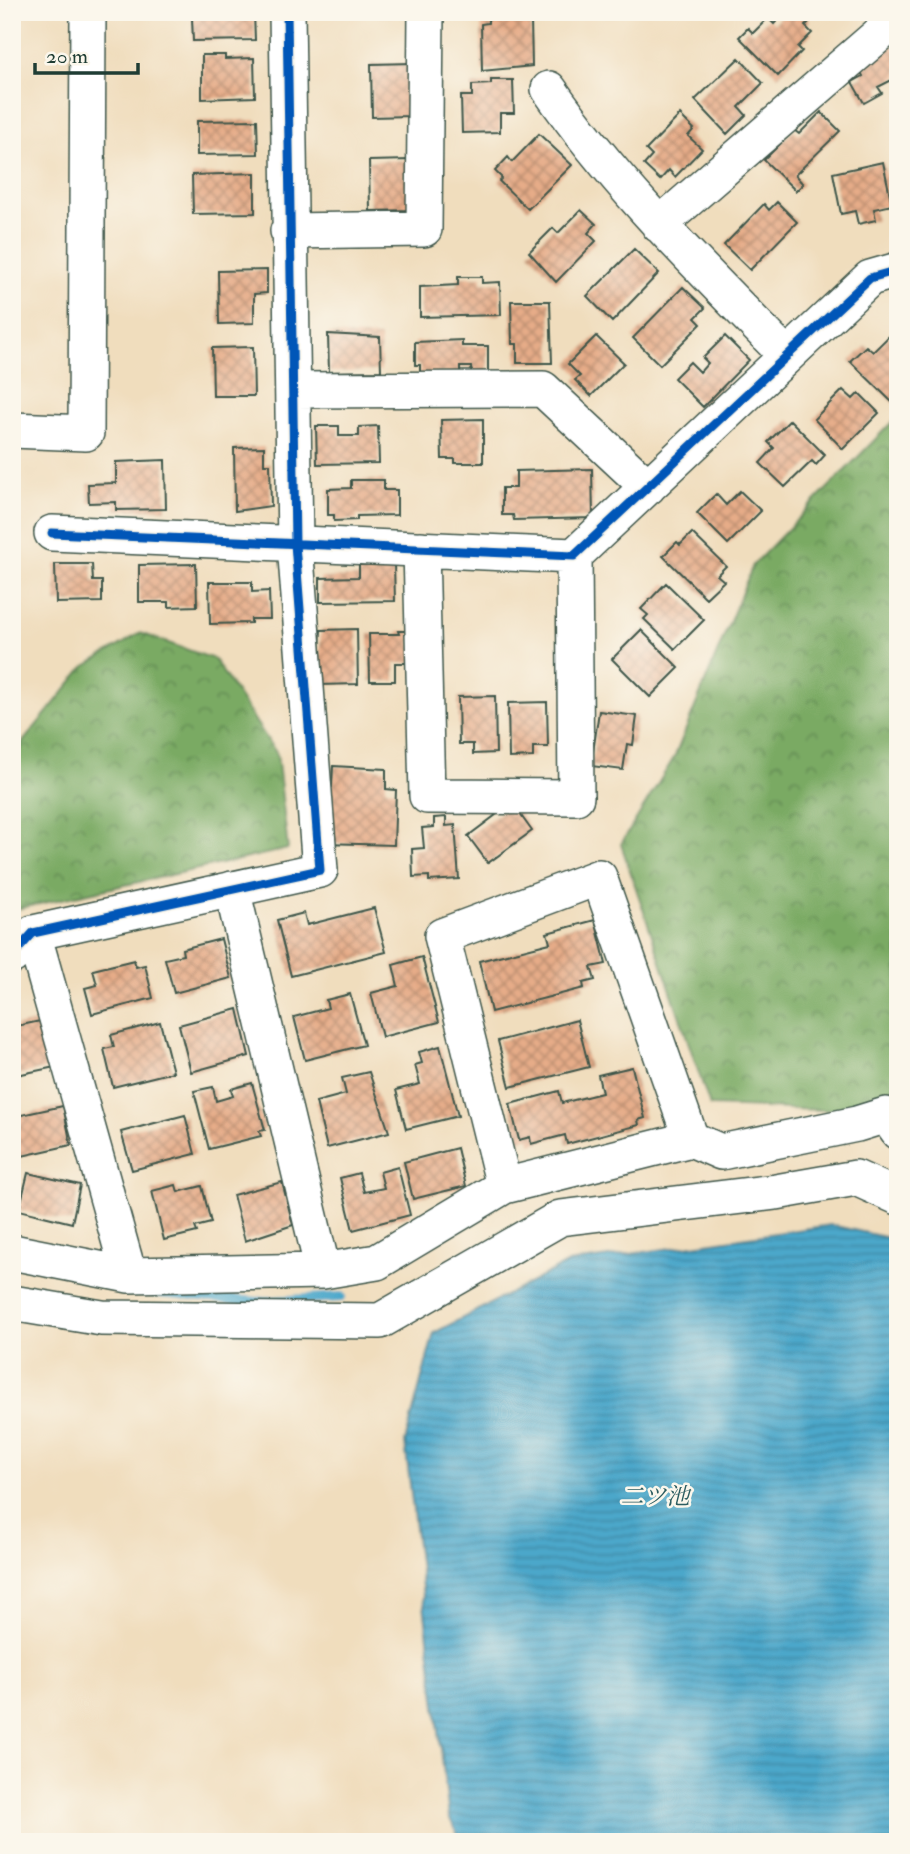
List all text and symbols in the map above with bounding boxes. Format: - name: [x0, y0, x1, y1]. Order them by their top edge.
- scale bar: [35, 32, 138, 76]
- text: 20 m: [46, 43, 88, 70]
- water label: 二ツ池: [621, 1482, 693, 1511]

